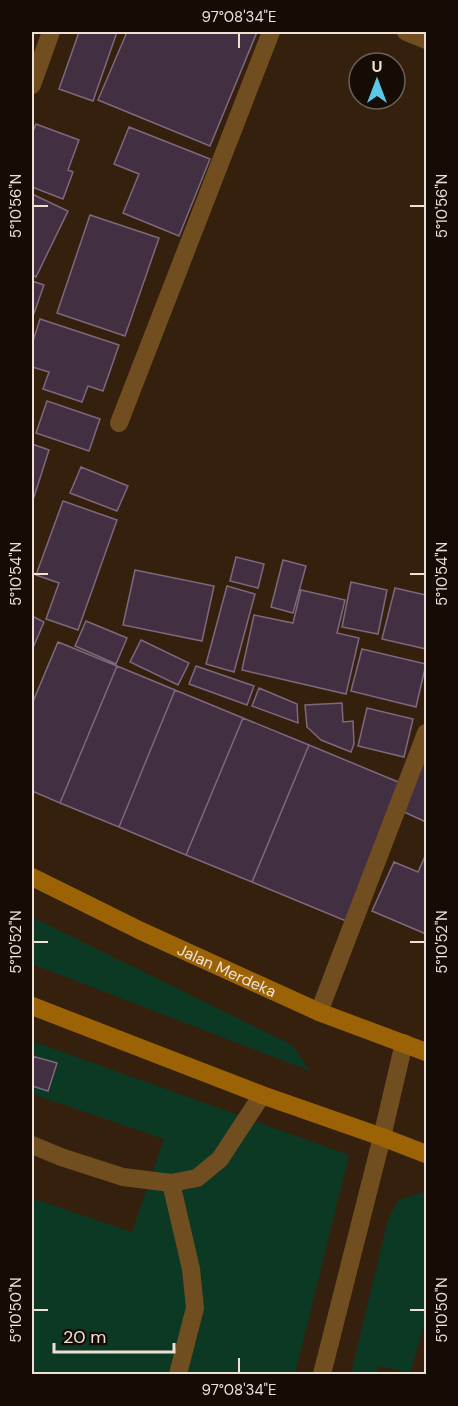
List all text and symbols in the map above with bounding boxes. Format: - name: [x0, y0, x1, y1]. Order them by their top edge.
- text: 97°08'34"E: [202, 7, 276, 27]
- north arrow: [347, 51, 407, 111]
- text: U: [372, 56, 382, 77]
- text: 5°10'56"N: [6, 174, 26, 238]
- text: 5°10'56"N: [432, 174, 452, 238]
- text: 5°10'54"N: [6, 542, 26, 606]
- text: 5°10'54"N: [432, 542, 452, 606]
- text: 5°10'52"N: [6, 910, 26, 974]
- text: 5°10'52"N: [432, 910, 452, 974]
- street label: Jalan Merdeka: [174, 938, 280, 1002]
- text: 5°10'50"N: [6, 1277, 26, 1343]
- text: 5°10'50"N: [432, 1277, 452, 1343]
- scale bar: [54, 1316, 174, 1354]
- text: 20 m: [63, 1325, 106, 1349]
- text: 97°08'34"E: [202, 1380, 276, 1400]

